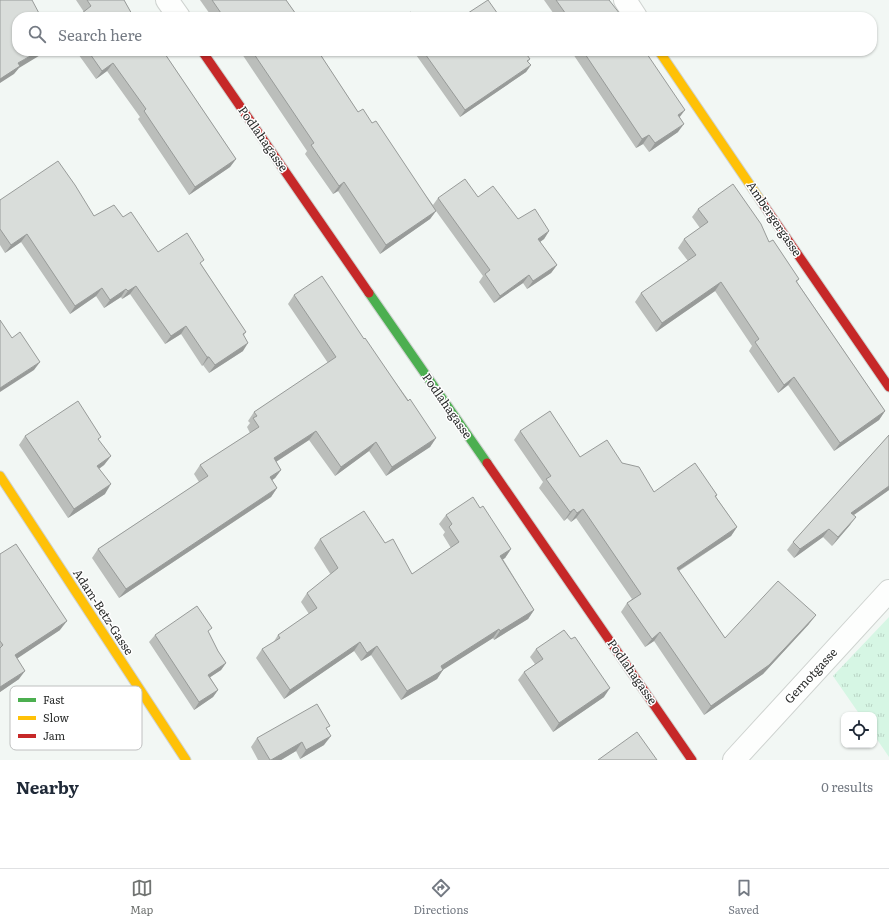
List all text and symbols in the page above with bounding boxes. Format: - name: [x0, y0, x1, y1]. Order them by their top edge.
- search box: [12, 12, 877, 56]
- icon: search: [26, 23, 48, 45]
- text: Search here: [58, 23, 142, 46]
- street label: Podlahagasse: [235, 102, 293, 175]
- street label: Ambergergasse: [743, 177, 807, 260]
- street label: Podlahagasse: [419, 369, 477, 442]
- street label: Adam-Betz-Gasse: [69, 565, 139, 658]
- street label: Podlahagasse: [604, 635, 662, 708]
- street label: Gernotgasse: [780, 643, 841, 707]
- legend: [10, 686, 142, 750]
- text: Fast: [43, 691, 65, 707]
- text: Slow: [43, 709, 69, 725]
- map controls: [841, 712, 877, 748]
- button: locate: [841, 712, 877, 748]
- text: Jam: [43, 727, 66, 743]
- text: Nearby: [16, 774, 79, 799]
- text: 0 results: [821, 777, 873, 796]
- tab: Map: [130, 877, 153, 917]
- tab: Directions: [413, 877, 468, 917]
- tab: Saved: [728, 877, 759, 917]

